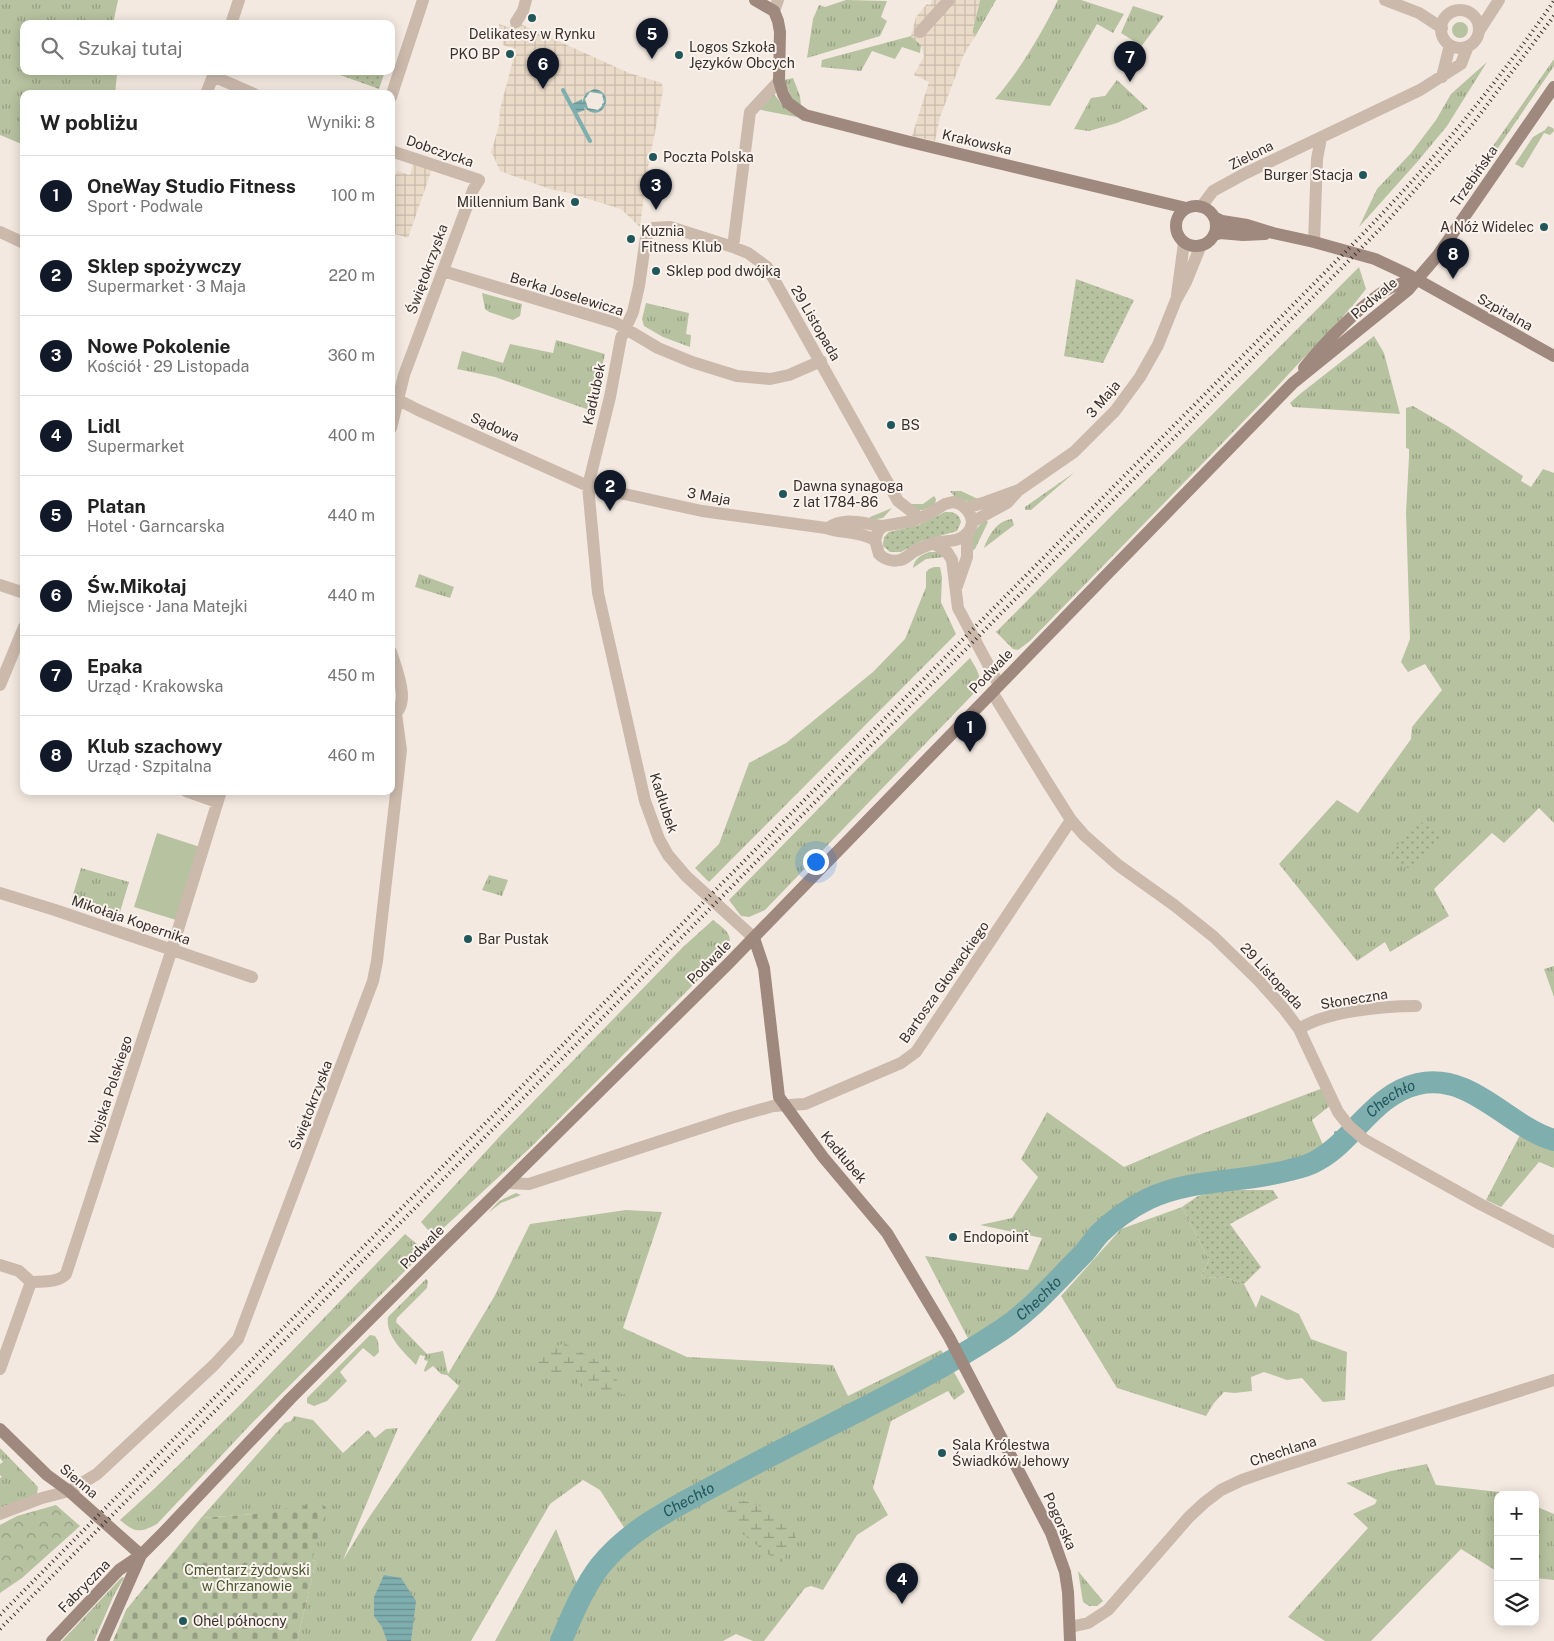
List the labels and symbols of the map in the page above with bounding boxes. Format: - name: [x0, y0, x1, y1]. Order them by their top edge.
- marker: Delikatesy w Rynku: [526, 12, 538, 24]
- pin: 5: [636, 18, 668, 59]
- place label: Delikatesy w Rynku: [469, 26, 595, 42]
- place label: Logos Szkoła Języków Obcych: [689, 39, 795, 71]
- pin: 7: [1114, 41, 1146, 82]
- place label: PKO BP: [449, 46, 500, 62]
- marker: PKO BP: [504, 48, 516, 60]
- pin: 6: [527, 48, 559, 89]
- marker: Logos Szkoła Języków Obcych: [673, 49, 685, 61]
- street label: Krakowska: [941, 126, 1013, 158]
- street label: Dobczycka: [404, 132, 476, 170]
- street label: Zielona: [1226, 137, 1276, 173]
- street label: Trzebińska: [1447, 143, 1501, 209]
- place label: Poczta Polska: [663, 149, 754, 165]
- marker: Poczta Polska: [647, 151, 659, 163]
- place label: Burger Stacja: [1264, 167, 1353, 183]
- pin: 3: [640, 169, 672, 210]
- marker: Burger Stacja: [1357, 169, 1369, 181]
- place label: Millennium Bank: [457, 194, 565, 210]
- marker: Millennium Bank: [569, 196, 581, 208]
- place label: A Nóż Widelec: [1440, 219, 1534, 235]
- street label: Świętokrzyska: [401, 221, 451, 316]
- marker: A Nóż Widelec: [1538, 221, 1550, 233]
- place label: Kuznia Fitness Klub: [641, 223, 722, 255]
- marker: Kuznia Fitness Klub: [625, 233, 637, 245]
- pin: 8: [1437, 238, 1469, 279]
- place label: Sklep pod dwójką: [666, 263, 781, 279]
- marker: Sklep pod dwójką: [650, 265, 662, 277]
- street label: Berka Joselewicza: [508, 269, 626, 319]
- street label: Podwale: [1348, 274, 1400, 322]
- street label: 29 Listopada: [788, 283, 844, 363]
- street label: Szpitalna: [1474, 290, 1536, 334]
- street label: Kadłubek: [580, 362, 608, 426]
- street label: 3 Maja: [1083, 377, 1123, 421]
- street label: Sądowa: [468, 409, 522, 445]
- place label: BS: [901, 417, 920, 433]
- marker: BS: [885, 419, 897, 431]
- pin: 2: [594, 470, 626, 511]
- place label: Dawna synagoga z lat 1784-86: [793, 478, 903, 510]
- street label: 3 Maja: [686, 484, 732, 508]
- marker: Dawna synagoga z lat 1784-86: [777, 488, 789, 500]
- street label: Podwale: [966, 645, 1016, 696]
- pin: 1: [954, 711, 986, 752]
- street label: Kadłubek: [647, 771, 681, 835]
- your location: [803, 849, 829, 875]
- street label: Mikołaja Kopernika: [70, 892, 192, 948]
- street label: Bartosza Głowackiego: [896, 918, 992, 1046]
- place label: Bar Pustak: [478, 931, 549, 947]
- marker: Bar Pustak: [462, 933, 474, 945]
- street label: Podwale: [684, 937, 734, 987]
- street label: 29 Listopada: [1237, 940, 1307, 1012]
- street label: Słoneczna: [1319, 986, 1389, 1012]
- street label: Wojska Polskiego: [85, 1033, 135, 1147]
- street label: Świętokrzyska: [285, 1057, 335, 1152]
- water label: Chechło: [1362, 1076, 1417, 1121]
- street label: Kadłubek: [818, 1128, 870, 1186]
- street label: Podwale: [397, 1222, 447, 1272]
- place label: Endopoint: [963, 1229, 1029, 1245]
- marker: Endopoint: [947, 1231, 959, 1243]
- water label: Chechło: [1012, 1273, 1065, 1324]
- street label: Chechlana: [1248, 1433, 1318, 1469]
- place label: Sala Królestwa Świadków Jehowy: [952, 1437, 1070, 1469]
- marker: Sala Królestwa Świadków Jehowy: [936, 1447, 948, 1459]
- street label: Sienna: [57, 1461, 101, 1501]
- water label: Chechło: [659, 1478, 717, 1520]
- street label: Pogorska: [1040, 1490, 1080, 1552]
- street label: Fabryczna: [55, 1556, 113, 1616]
- park label: Cmentarz żydowski w Chrzanowie: [184, 1562, 310, 1594]
- pin: 4: [886, 1563, 918, 1604]
- place label: Ohel północny: [193, 1613, 287, 1629]
- marker: Ohel północny: [177, 1615, 189, 1627]

